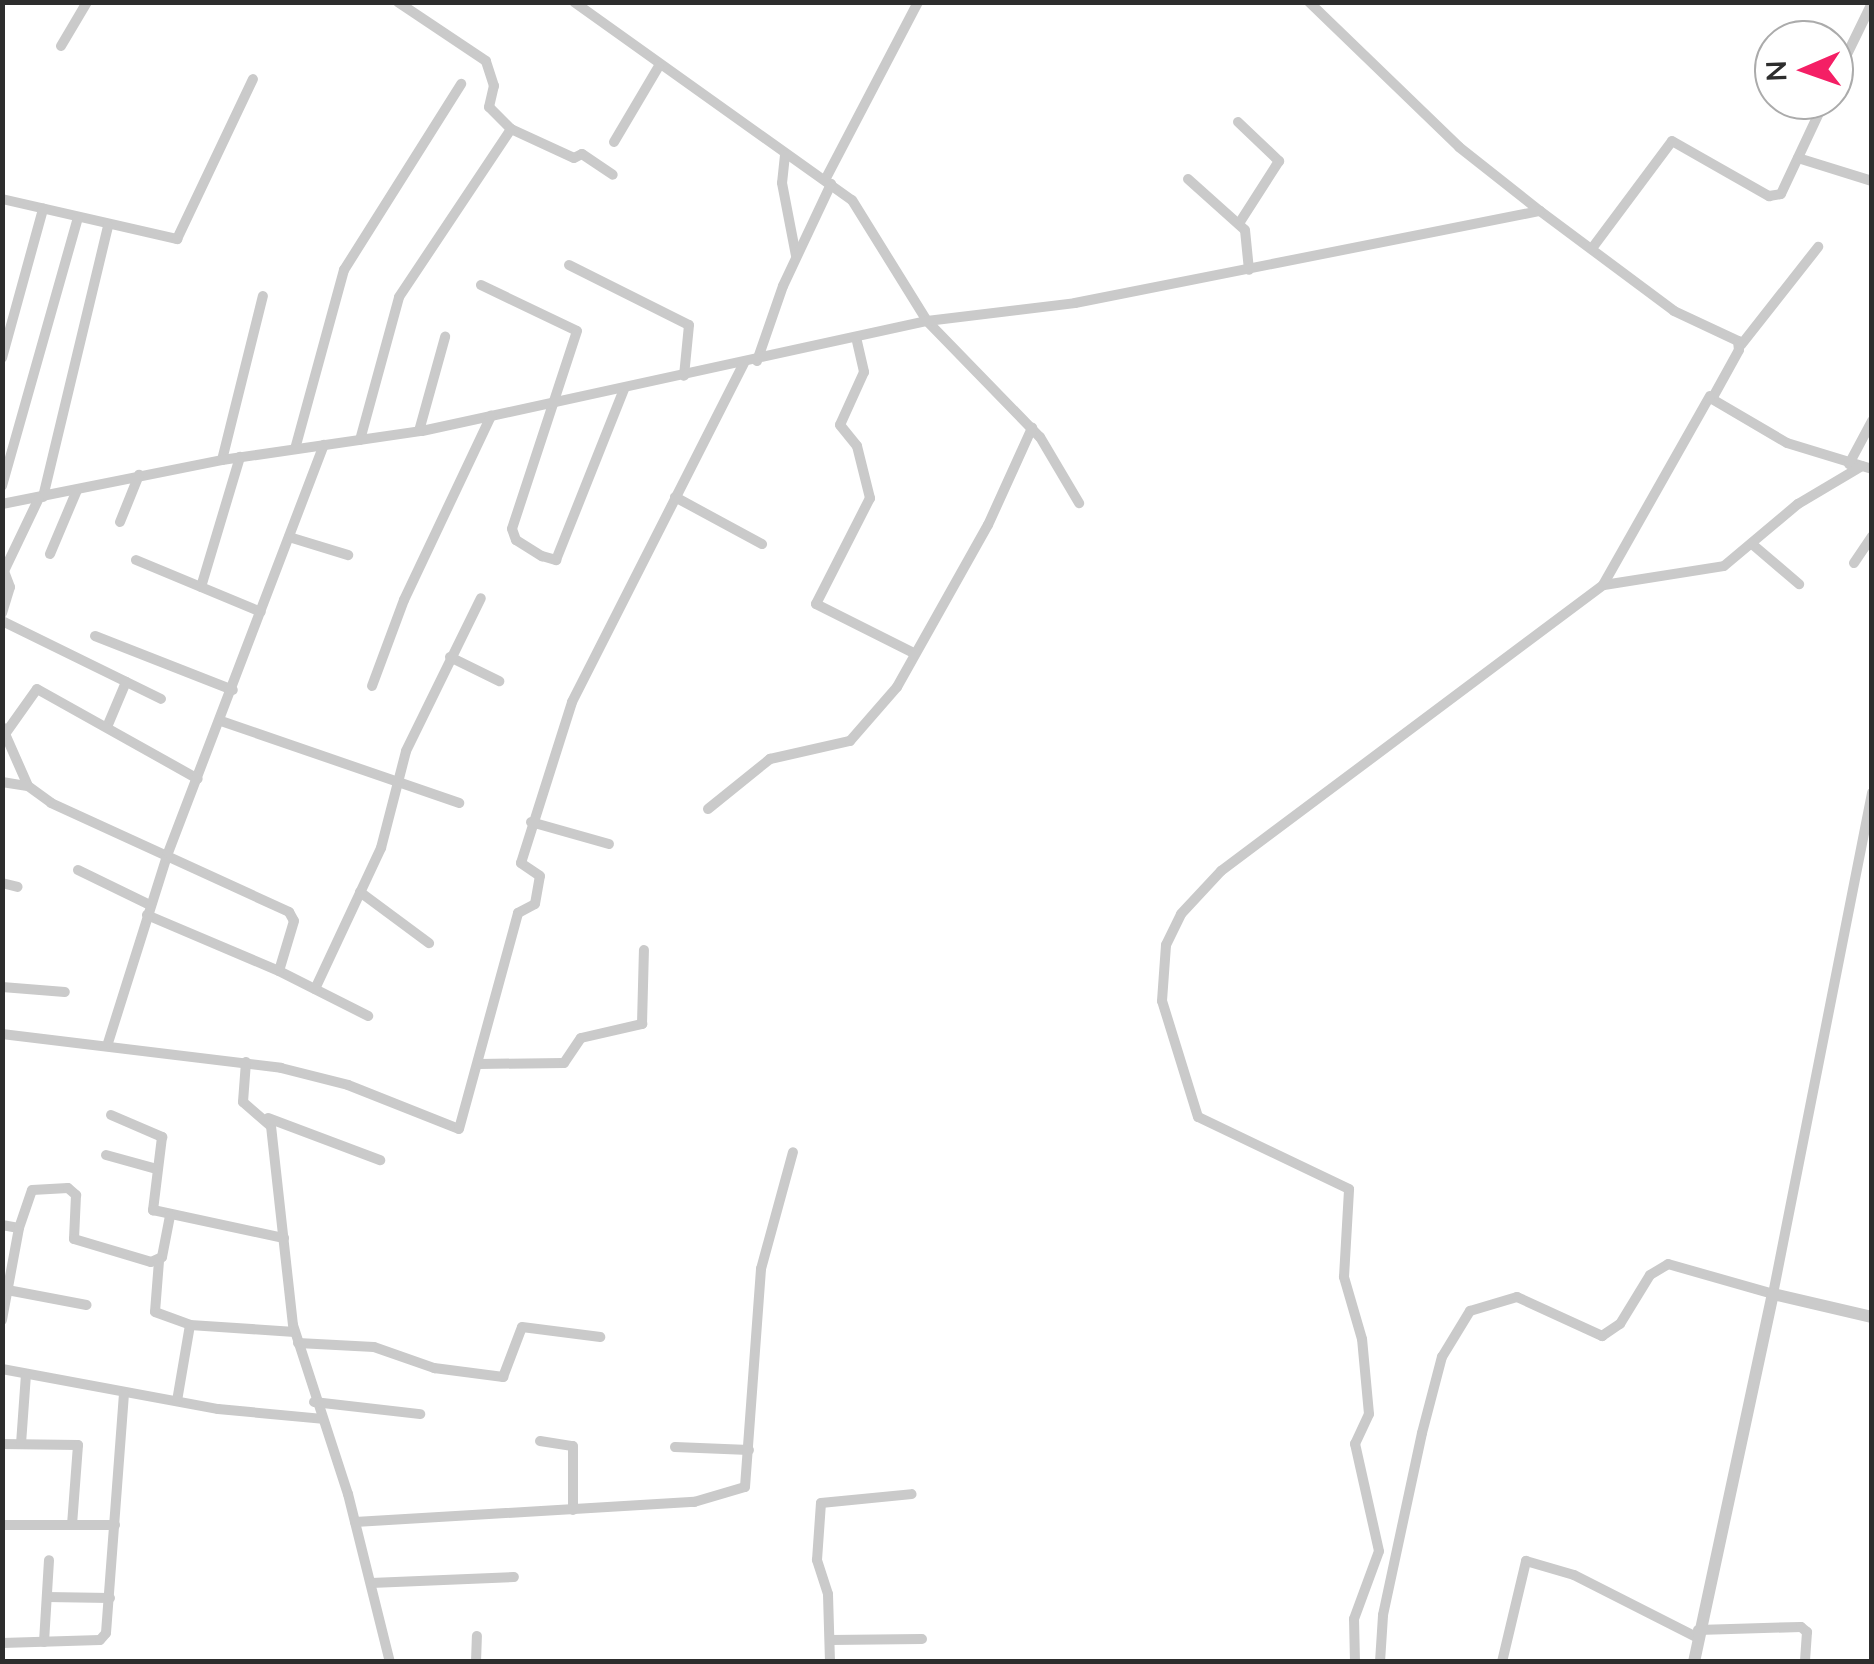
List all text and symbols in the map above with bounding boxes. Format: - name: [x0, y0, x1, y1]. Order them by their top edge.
- north arrow: [1754, 20, 1854, 120]
- text: N: [1758, 60, 1793, 82]

